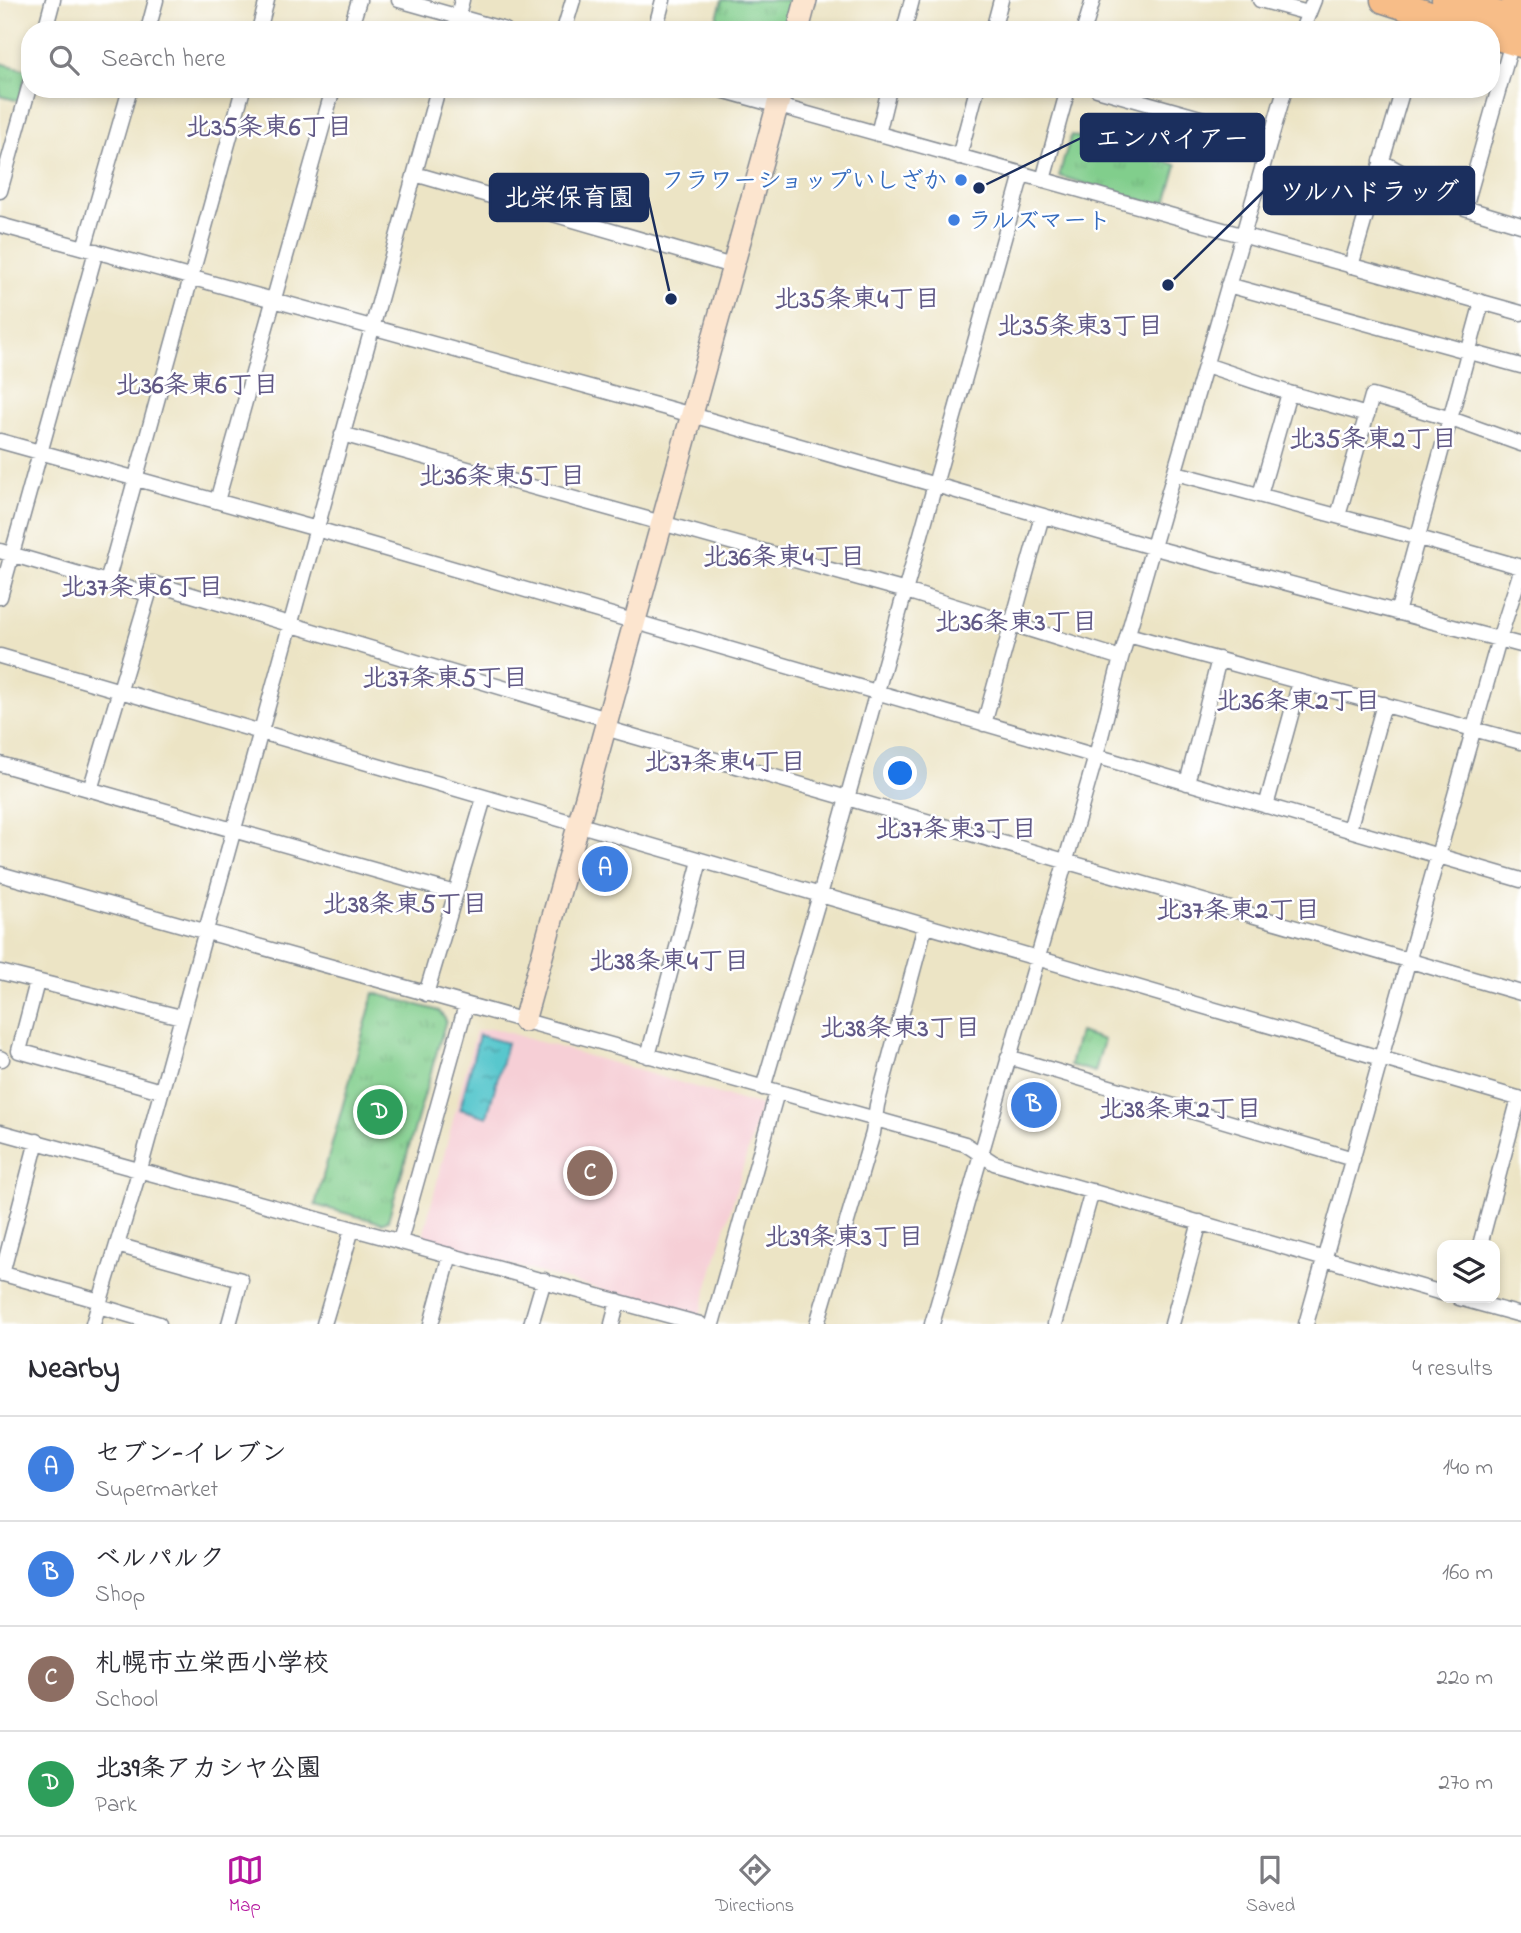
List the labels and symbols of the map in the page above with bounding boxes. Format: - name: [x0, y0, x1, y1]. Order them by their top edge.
- district label: 北35条東6丁目: [185, 110, 353, 148]
- callout: エンパイアー: [1081, 114, 1264, 161]
- text: エンパイアー: [1095, 122, 1249, 160]
- place label: フラワーショップいしざか: [661, 165, 947, 200]
- callout: ツルハドラッグ: [1264, 167, 1474, 214]
- marker: フラワーショップいしざか: [953, 172, 969, 188]
- callout: 北栄保育園: [490, 174, 648, 221]
- text: ツルハドラッグ: [1279, 175, 1459, 213]
- text: 北栄保育園: [504, 181, 634, 219]
- place label: ラルズマート: [968, 205, 1111, 240]
- marker: ラルズマート: [946, 212, 962, 228]
- district label: 北35条東4丁目: [774, 282, 940, 320]
- district label: 北35条東3丁目: [997, 309, 1163, 347]
- district label: 北36条東6丁目: [115, 368, 279, 406]
- district label: 北35条東2丁目: [1289, 422, 1457, 460]
- district label: 北36条東5丁目: [418, 459, 586, 497]
- district label: 北36条東4丁目: [703, 540, 865, 578]
- district label: 北37条東6丁目: [61, 570, 223, 608]
- district label: 北36条東3丁目: [935, 605, 1097, 643]
- district label: 北37条東5丁目: [362, 661, 528, 699]
- district label: 北36条東2丁目: [1215, 684, 1381, 722]
- district label: 北37条東4丁目: [644, 745, 806, 783]
- your location: [883, 756, 917, 790]
- district label: 北37条東3丁目: [875, 812, 1037, 850]
- pin: A: [582, 843, 628, 895]
- district label: 北38条東5丁目: [322, 887, 488, 925]
- district label: 北37条東2丁目: [1156, 893, 1320, 931]
- district label: 北38条東4丁目: [588, 944, 750, 982]
- district label: 北38条東3丁目: [819, 1011, 981, 1049]
- pin: B: [1011, 1079, 1057, 1131]
- pin: D: [357, 1086, 403, 1138]
- district label: 北38条東2丁目: [1098, 1092, 1262, 1130]
- pin: C: [567, 1147, 613, 1199]
- district label: 北39条東3丁目: [764, 1220, 924, 1258]

